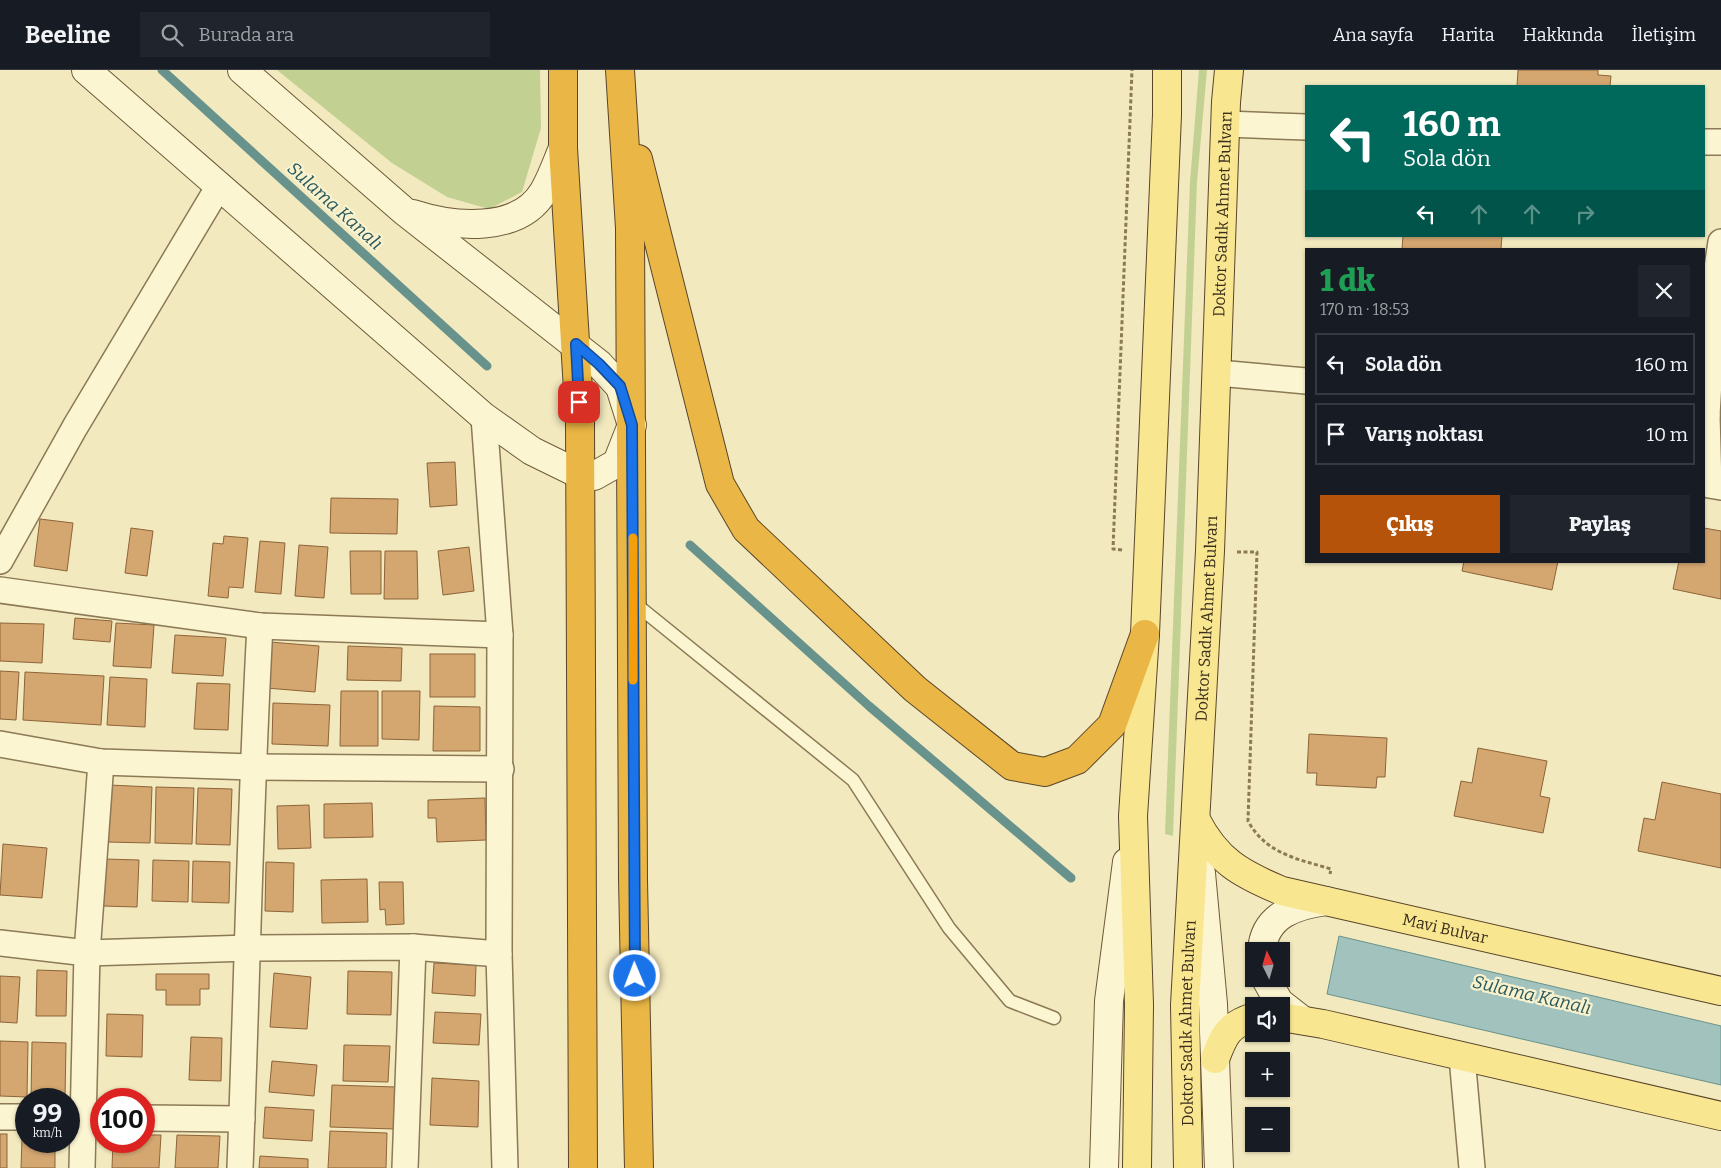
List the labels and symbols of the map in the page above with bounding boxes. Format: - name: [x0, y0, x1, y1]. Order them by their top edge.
- street label: Doktor Sadık Ahmet Bulvarı: [1209, 110, 1236, 317]
- water label: Sulama Kanalı: [283, 157, 387, 255]
- pin: [558, 381, 600, 423]
- street label: Doktor Sadık Ahmet Bulvarı: [1192, 515, 1221, 722]
- street label: Mavi Bulvar: [1401, 910, 1490, 948]
- street label: Doktor Sadık Ahmet Bulvarı: [1176, 919, 1200, 1126]
- north arrow: [1245, 942, 1290, 988]
- position arrow: [608, 949, 660, 1001]
- water label: Sulama Kanalı: [1471, 971, 1593, 1019]
- speed limit sign: 100: [90, 1088, 155, 1153]

